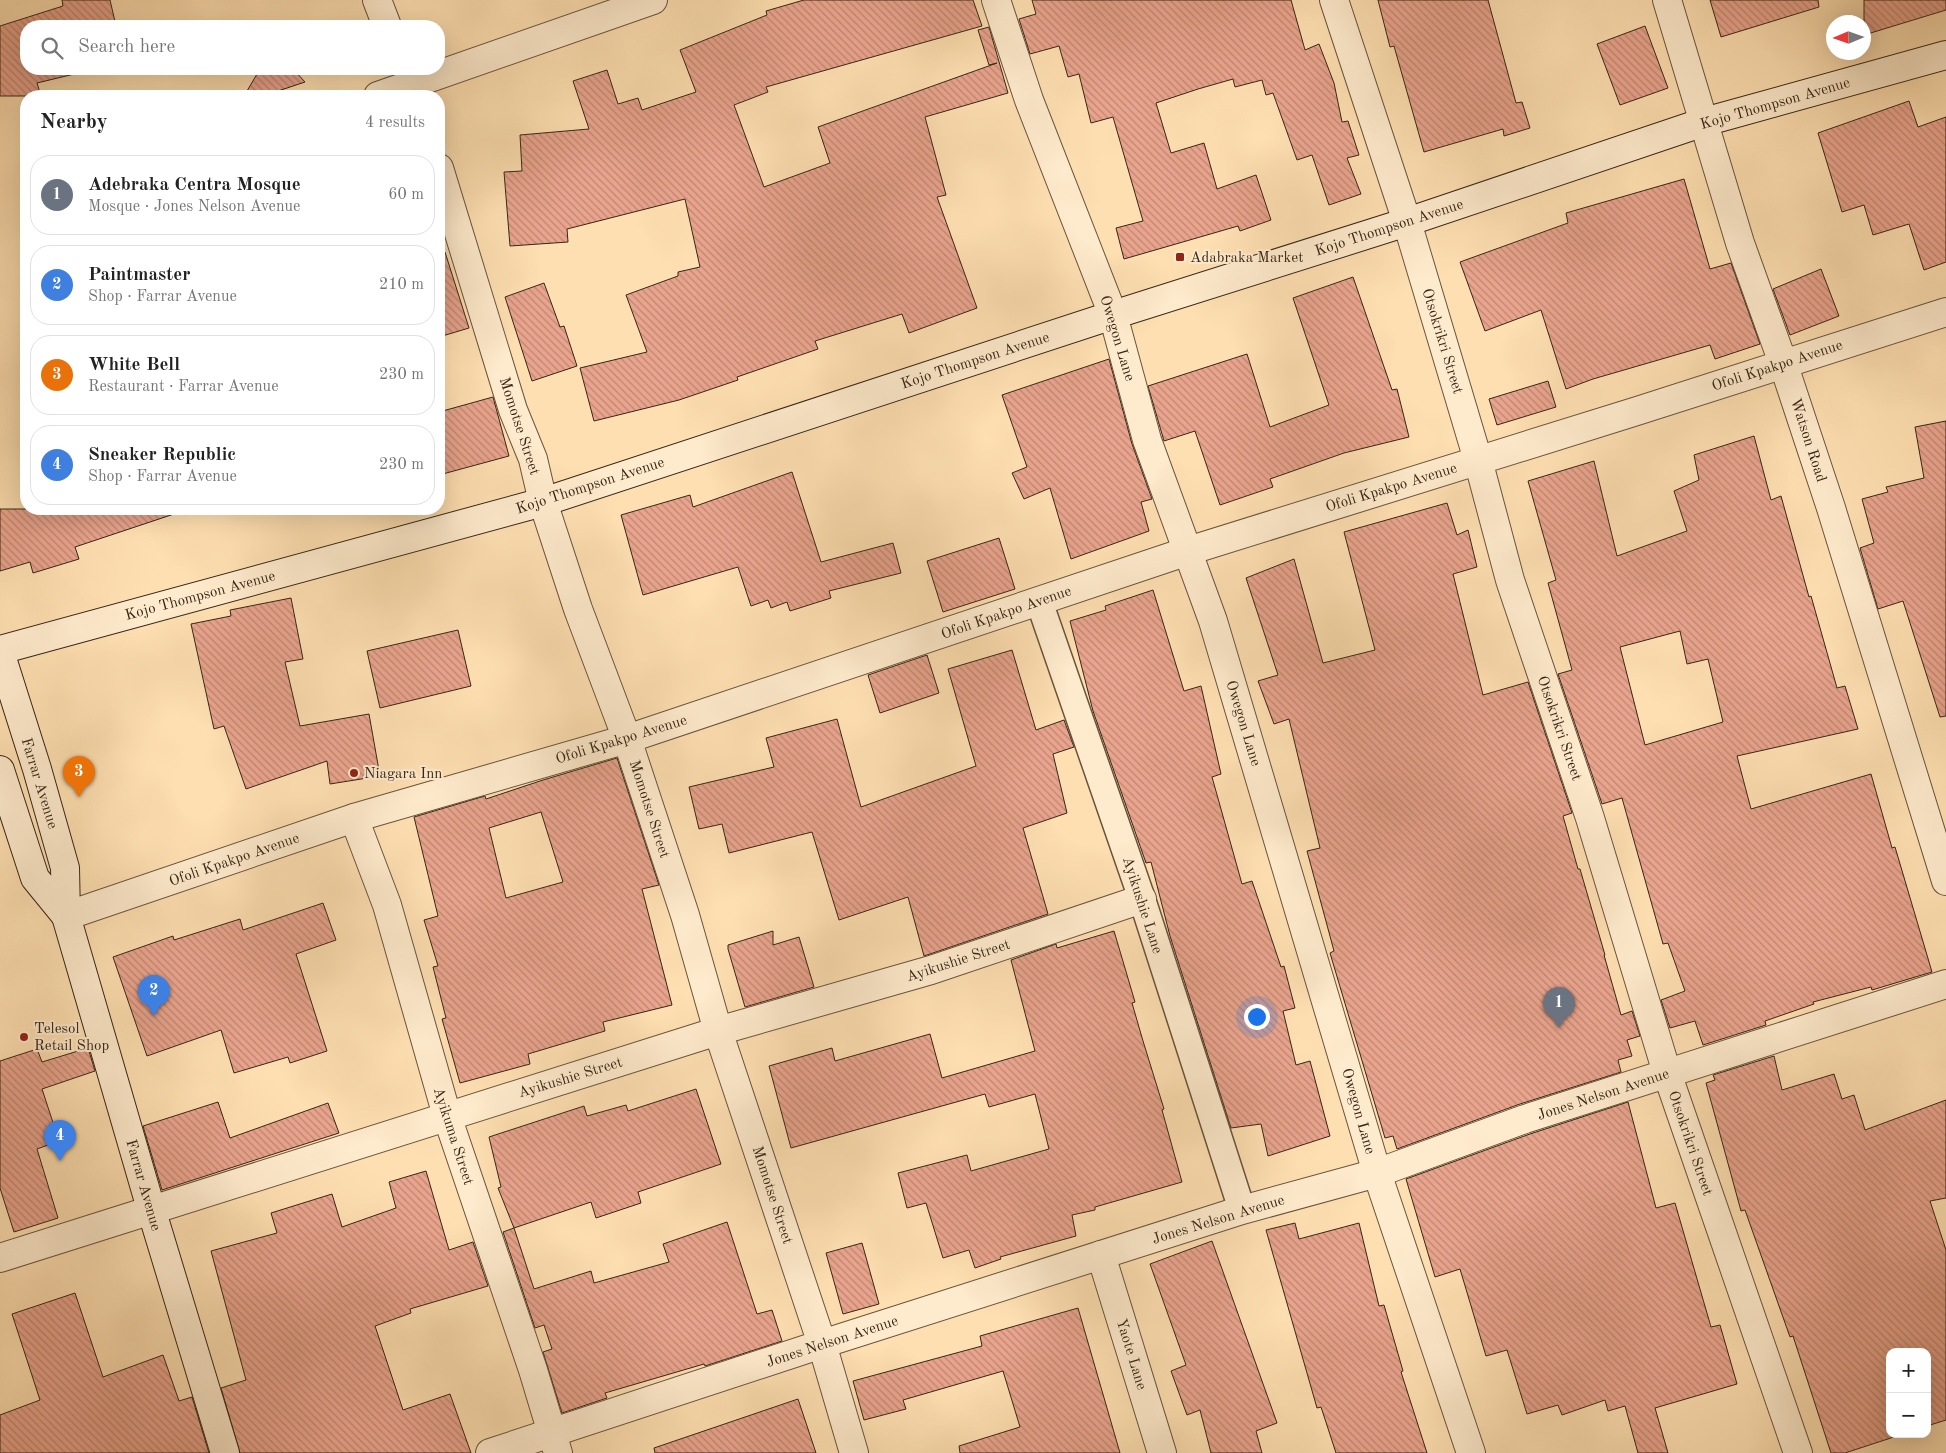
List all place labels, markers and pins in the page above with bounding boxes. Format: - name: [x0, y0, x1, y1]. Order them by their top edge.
- marker: Adabraka Market: [1174, 251, 1186, 263]
- place label: Adabraka Market: [1190, 251, 1303, 266]
- pin: 3: [63, 756, 95, 797]
- marker: Niagara Inn: [348, 767, 360, 779]
- place label: Niagara Inn: [364, 767, 442, 782]
- pin: 2: [138, 975, 170, 1016]
- pin: 1: [1543, 987, 1575, 1028]
- place label: Telesol Retail Shop: [34, 1022, 110, 1054]
- marker: Telesol Retail Shop: [18, 1031, 30, 1043]
- pin: 4: [44, 1120, 76, 1161]

